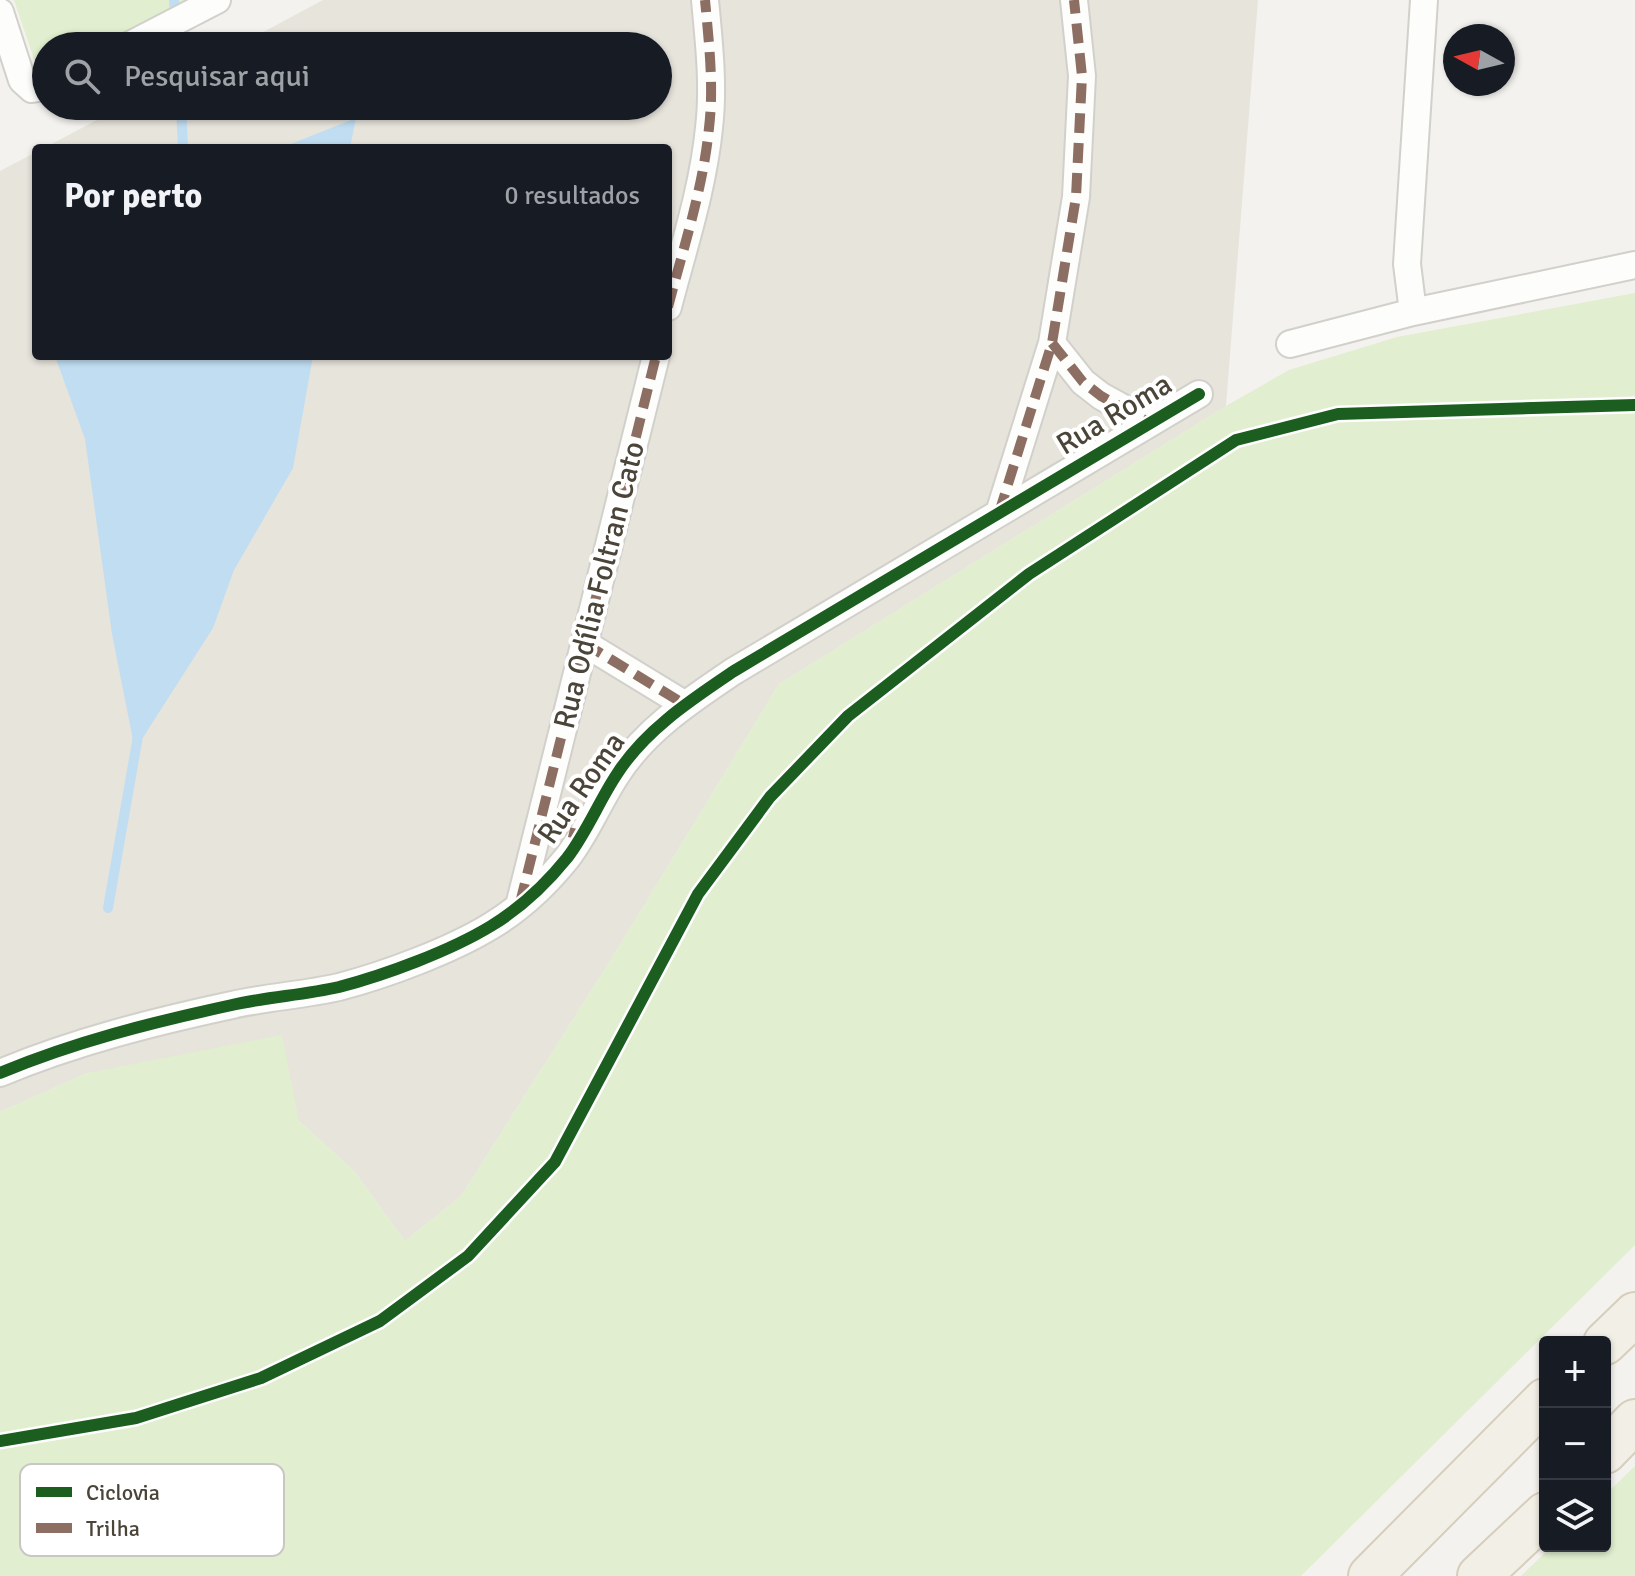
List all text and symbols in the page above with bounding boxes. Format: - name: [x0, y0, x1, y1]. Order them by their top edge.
- north arrow: [1443, 24, 1515, 96]
- search box: [32, 32, 672, 120]
- icon: search: [60, 54, 104, 98]
- text: Pesquisar aqui: [124, 58, 310, 95]
- text: Por perto: [64, 175, 202, 217]
- text: 0 resultados: [504, 180, 640, 212]
- street label: Rua Roma: [1050, 366, 1179, 463]
- street label: Rua Odília Foltran Cato: [546, 438, 653, 733]
- street label: Rua Roma: [530, 725, 633, 851]
- map controls: [1539, 1336, 1611, 1552]
- button: +: [1539, 1336, 1611, 1408]
- button: −: [1539, 1408, 1611, 1480]
- legend: [20, 1464, 284, 1556]
- text: Ciclovia: [86, 1479, 160, 1506]
- button: layers: [1539, 1480, 1611, 1552]
- text: Trilha: [86, 1515, 140, 1542]

